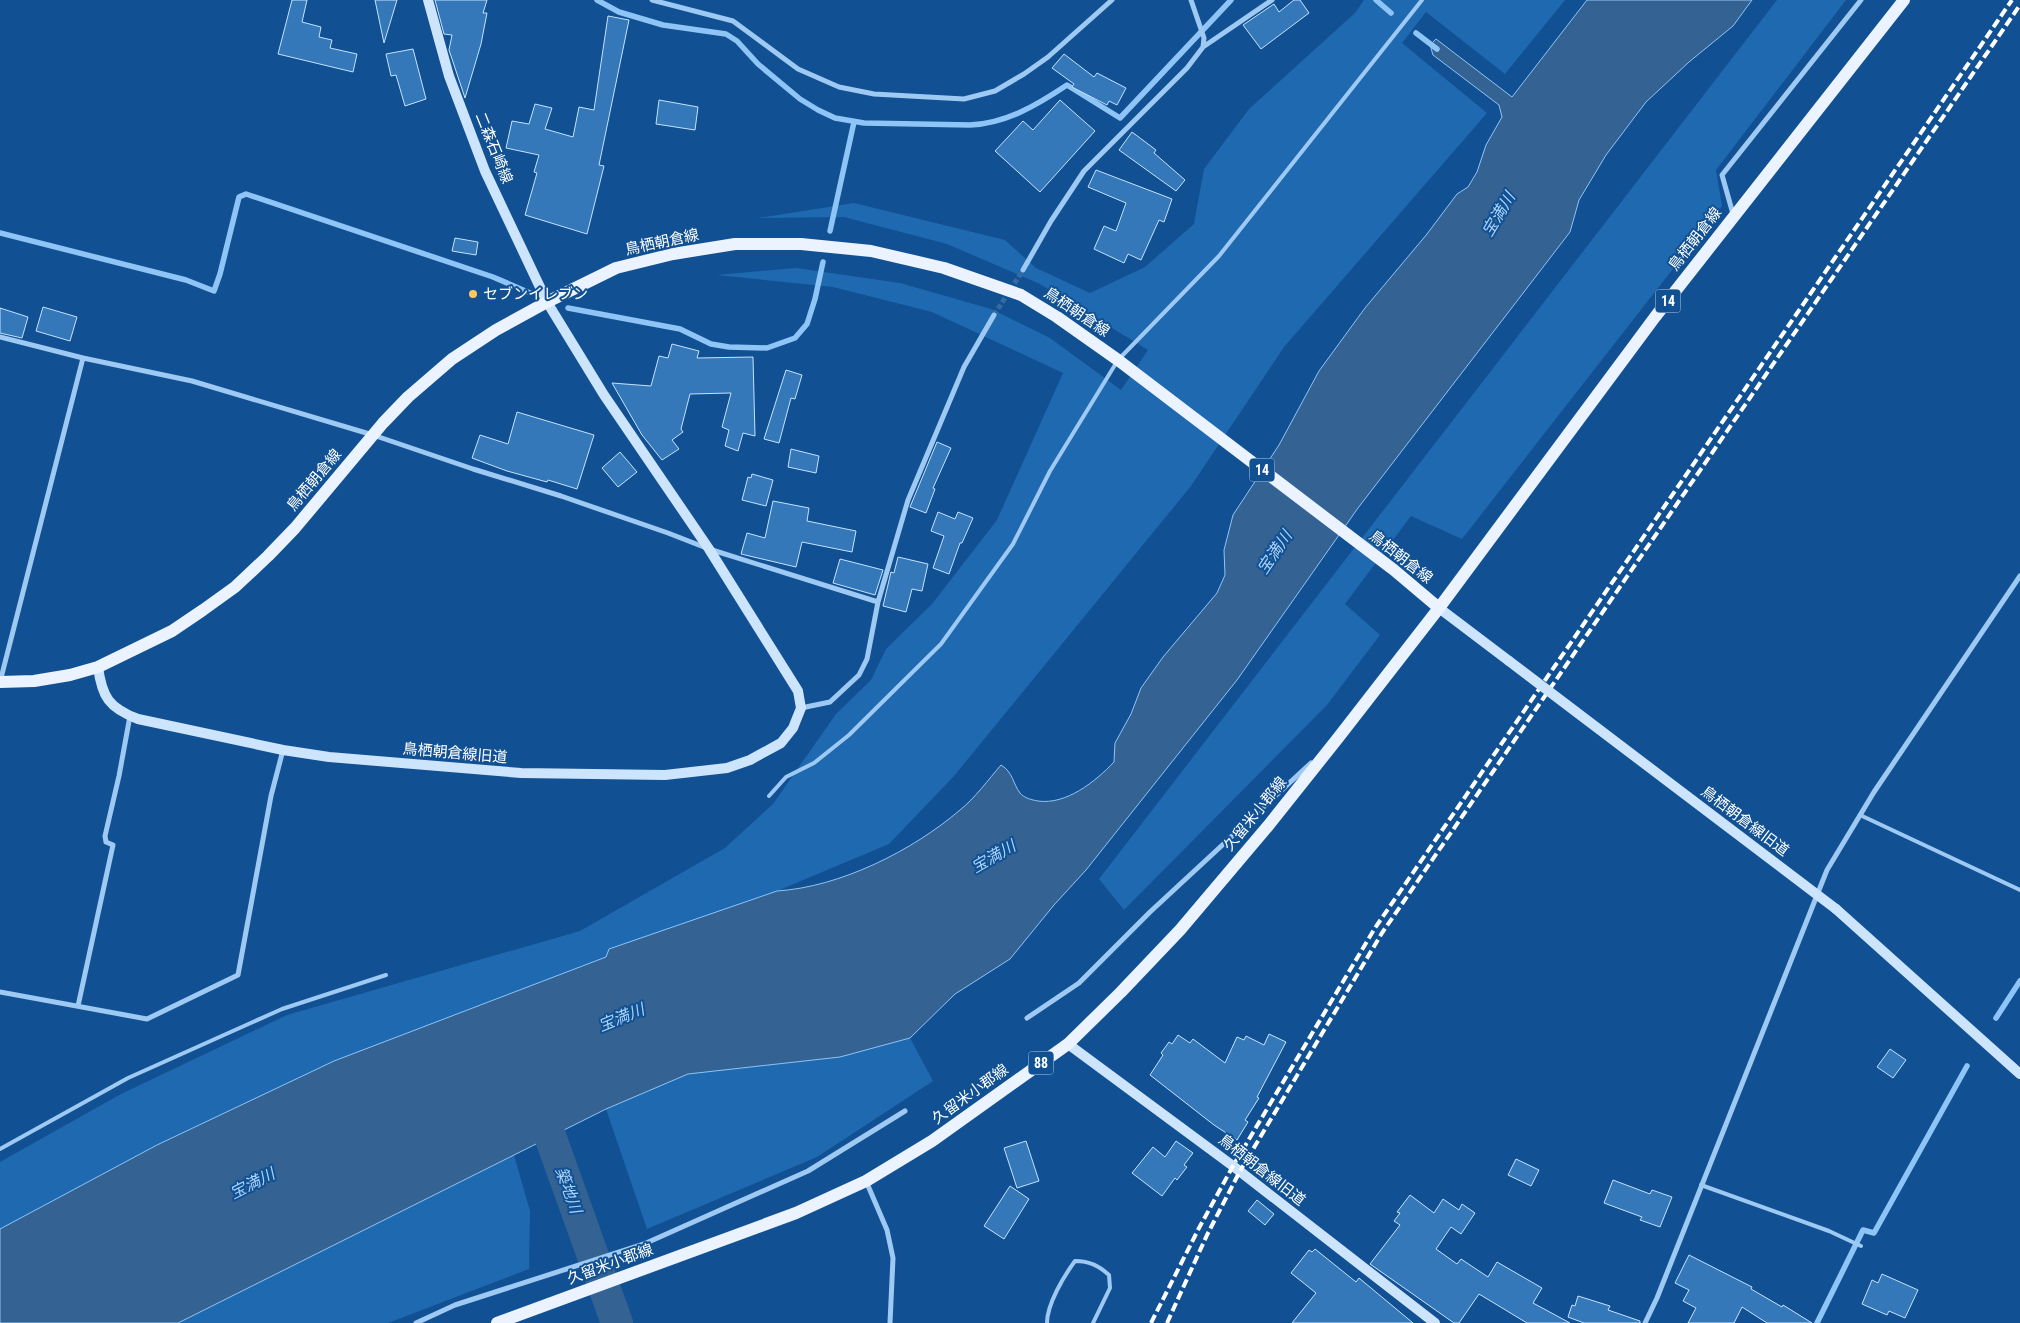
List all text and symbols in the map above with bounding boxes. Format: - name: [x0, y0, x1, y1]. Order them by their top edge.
- street label: 二森石崎線: [472, 110, 516, 186]
- water label: 宝満川: [1478, 187, 1520, 240]
- street label: 鳥栖朝倉線: [1665, 204, 1725, 274]
- street label: 鳥栖朝倉線: [623, 225, 701, 259]
- street label: 鳥栖朝倉線: [1041, 284, 1113, 340]
- place label: セブンイレブン: [483, 285, 588, 303]
- marker: セブンイレブン: [467, 288, 479, 300]
- road number: 14: [1656, 290, 1680, 312]
- street label: 鳥栖朝倉線: [283, 445, 345, 515]
- road number: 14: [1250, 458, 1274, 482]
- water label: 宝満川: [1253, 525, 1297, 577]
- street label: 鳥栖朝倉線: [1366, 527, 1436, 587]
- street label: 鳥栖朝倉線旧道: [402, 739, 508, 767]
- street label: 久留米小郡線: [1220, 773, 1290, 855]
- street label: 鳥栖朝倉線旧道: [1698, 782, 1792, 860]
- water label: 宝満川: [968, 835, 1021, 877]
- water label: 宝満川: [595, 999, 649, 1035]
- road number: 88: [1028, 1052, 1054, 1074]
- street label: 久留米小郡線: [928, 1060, 1012, 1128]
- street label: 鳥栖朝倉線旧道: [1215, 1131, 1309, 1209]
- water label: 宝満川: [227, 1163, 280, 1203]
- water label: 築地川: [551, 1164, 586, 1218]
- street label: 久留米小郡線: [565, 1240, 655, 1288]

